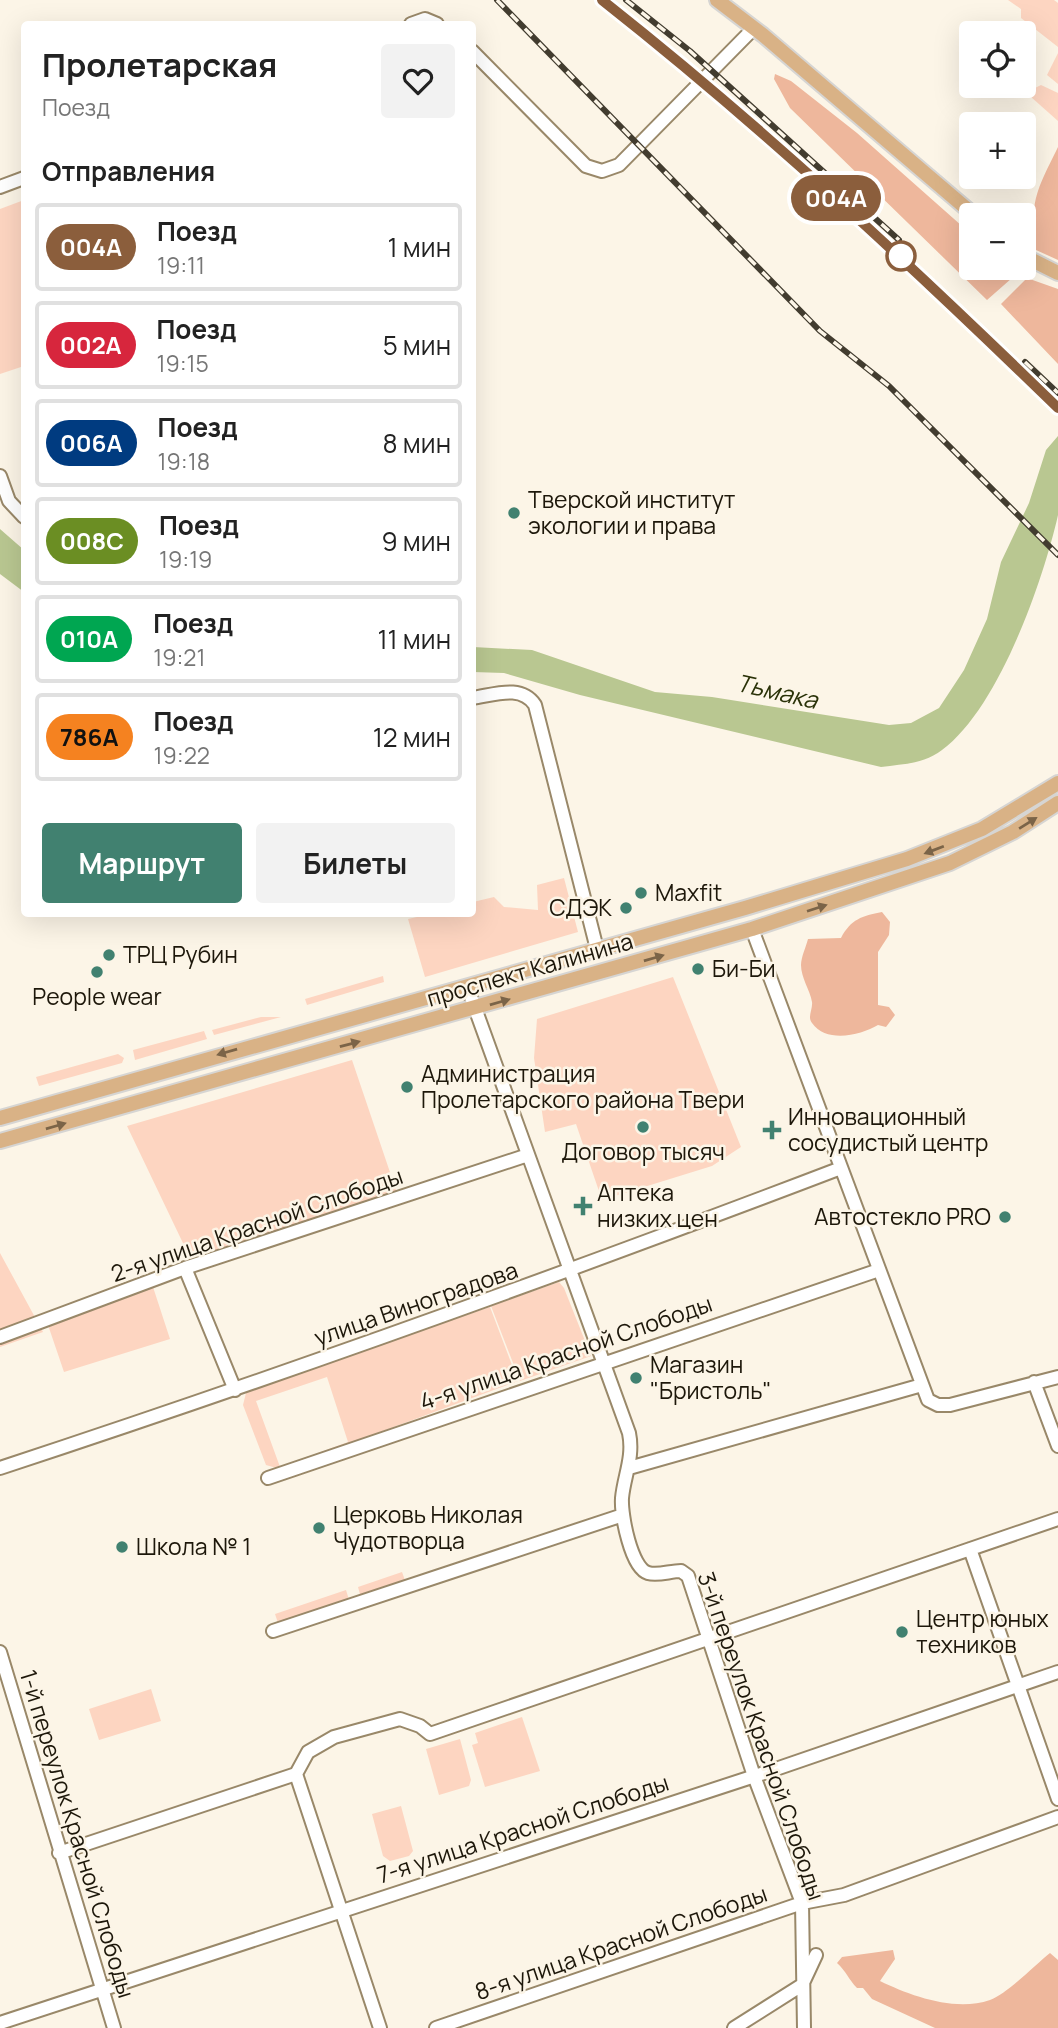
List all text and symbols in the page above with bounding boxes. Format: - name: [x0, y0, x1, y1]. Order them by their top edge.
- map controls: [959, 21, 1036, 280]
- button: locate: [959, 21, 1036, 98]
- text: Пролетарская: [42, 42, 277, 87]
- button: heart: [381, 44, 455, 118]
- text: Поезд: [42, 91, 110, 123]
- button: +: [959, 112, 1036, 189]
- text: Отправления: [42, 153, 215, 189]
- line badge: 004А: [787, 175, 885, 221]
- text: 004А: [805, 181, 867, 214]
- button: −: [959, 203, 1036, 280]
- text: Поезд: [157, 213, 237, 249]
- text: 1 мин: [388, 229, 451, 265]
- text: 004А: [60, 230, 122, 263]
- unlabelled marker: [886, 241, 916, 271]
- text: 19:11: [157, 249, 205, 281]
- text: Поезд: [157, 311, 237, 347]
- text: 5 мин: [383, 327, 451, 363]
- text: 002А: [60, 328, 122, 361]
- text: 19:15: [157, 347, 209, 379]
- text: Поезд: [158, 409, 238, 445]
- text: 8 мин: [383, 425, 451, 461]
- text: 006А: [60, 426, 123, 459]
- text: 19:18: [158, 445, 210, 477]
- place label: Тверской институт экологии и права: [528, 483, 736, 541]
- marker: Тверской институт экологии и права: [506, 505, 522, 521]
- text: Поезд: [159, 507, 239, 543]
- text: 9 мин: [382, 523, 451, 559]
- text: 008С: [60, 524, 124, 557]
- text: 19:19: [159, 543, 212, 575]
- text: Поезд: [153, 605, 233, 641]
- text: 11 мин: [377, 621, 451, 657]
- text: 010А: [60, 622, 118, 655]
- text: 19:21: [153, 641, 205, 673]
- water label: Тьмака: [734, 665, 823, 716]
- text: Поезд: [154, 703, 234, 739]
- text: 12 мин: [373, 719, 451, 755]
- text: 786А: [60, 720, 119, 753]
- text: 19:22: [154, 739, 210, 771]
- one-way arrow: [1018, 817, 1037, 830]
- button: Маршрут: [42, 823, 242, 903]
- button: Билеты: [256, 823, 455, 903]
- one-way arrow: [923, 844, 944, 855]
- place label: Maxfit: [655, 876, 722, 908]
- marker: Maxfit: [633, 885, 649, 901]
- place label: СДЭК: [549, 891, 612, 923]
- marker: СДЭК: [618, 900, 634, 916]
- one-way arrow: [807, 902, 828, 913]
- street label: проспект Калинина: [423, 924, 637, 1014]
- place label: ТРЦ Рубин: [123, 938, 238, 970]
- marker: ТРЦ Рубин: [101, 947, 117, 963]
- one-way arrow: [643, 952, 665, 963]
- place label: Би-Би: [712, 952, 776, 984]
- marker: Би-Би: [690, 961, 706, 977]
- marker: People wear: [89, 964, 105, 980]
- place label: People wear: [32, 980, 162, 1012]
- one-way arrow: [489, 996, 511, 1007]
- one-way arrow: [339, 1038, 361, 1049]
- one-way arrow: [216, 1048, 237, 1058]
- place label: Администрация Пролетарского района Твери: [421, 1057, 745, 1115]
- marker: Администрация Пролетарского района Твери: [399, 1079, 415, 1095]
- place label: Инновационный сосудистый центр: [788, 1100, 988, 1158]
- marker: Договор тысяч: [635, 1119, 651, 1135]
- one-way arrow: [45, 1120, 67, 1131]
- marker: Инновационный сосудистый центр: [762, 1120, 782, 1140]
- place label: Договор тысяч: [561, 1135, 725, 1167]
- street label: 2-я улица Красной Слободы: [106, 1159, 407, 1289]
- place label: Аптека низких цен: [597, 1176, 718, 1234]
- marker: Аптека низких цен: [575, 1198, 591, 1214]
- place label: Автостекло PRO: [814, 1200, 991, 1232]
- marker: Автостекло PRO: [997, 1209, 1013, 1225]
- street label: улица Виноградова: [310, 1253, 522, 1353]
- street label: 4-я улица Красной Слободы: [415, 1287, 716, 1417]
- place label: Магазин "Бристоль": [650, 1348, 772, 1406]
- marker: Магазин "Бристоль": [628, 1370, 644, 1386]
- place label: Церковь Николая Чудотворца: [333, 1498, 523, 1556]
- marker: Церковь Николая Чудотворца: [311, 1520, 327, 1536]
- place label: Школа № 1: [136, 1530, 251, 1562]
- marker: Школа № 1: [114, 1539, 130, 1555]
- street label: 3-й переулок Красной Слободы: [691, 1567, 833, 1904]
- place label: Центр юных техников: [916, 1602, 1049, 1660]
- marker: Центр юных техников: [894, 1624, 910, 1640]
- street label: 1-й переулок Красной Слободы: [13, 1666, 143, 2002]
- street label: 7-я улица Красной Слободы: [373, 1766, 673, 1890]
- street label: 8-я улица Красной Слободы: [470, 1877, 771, 2007]

